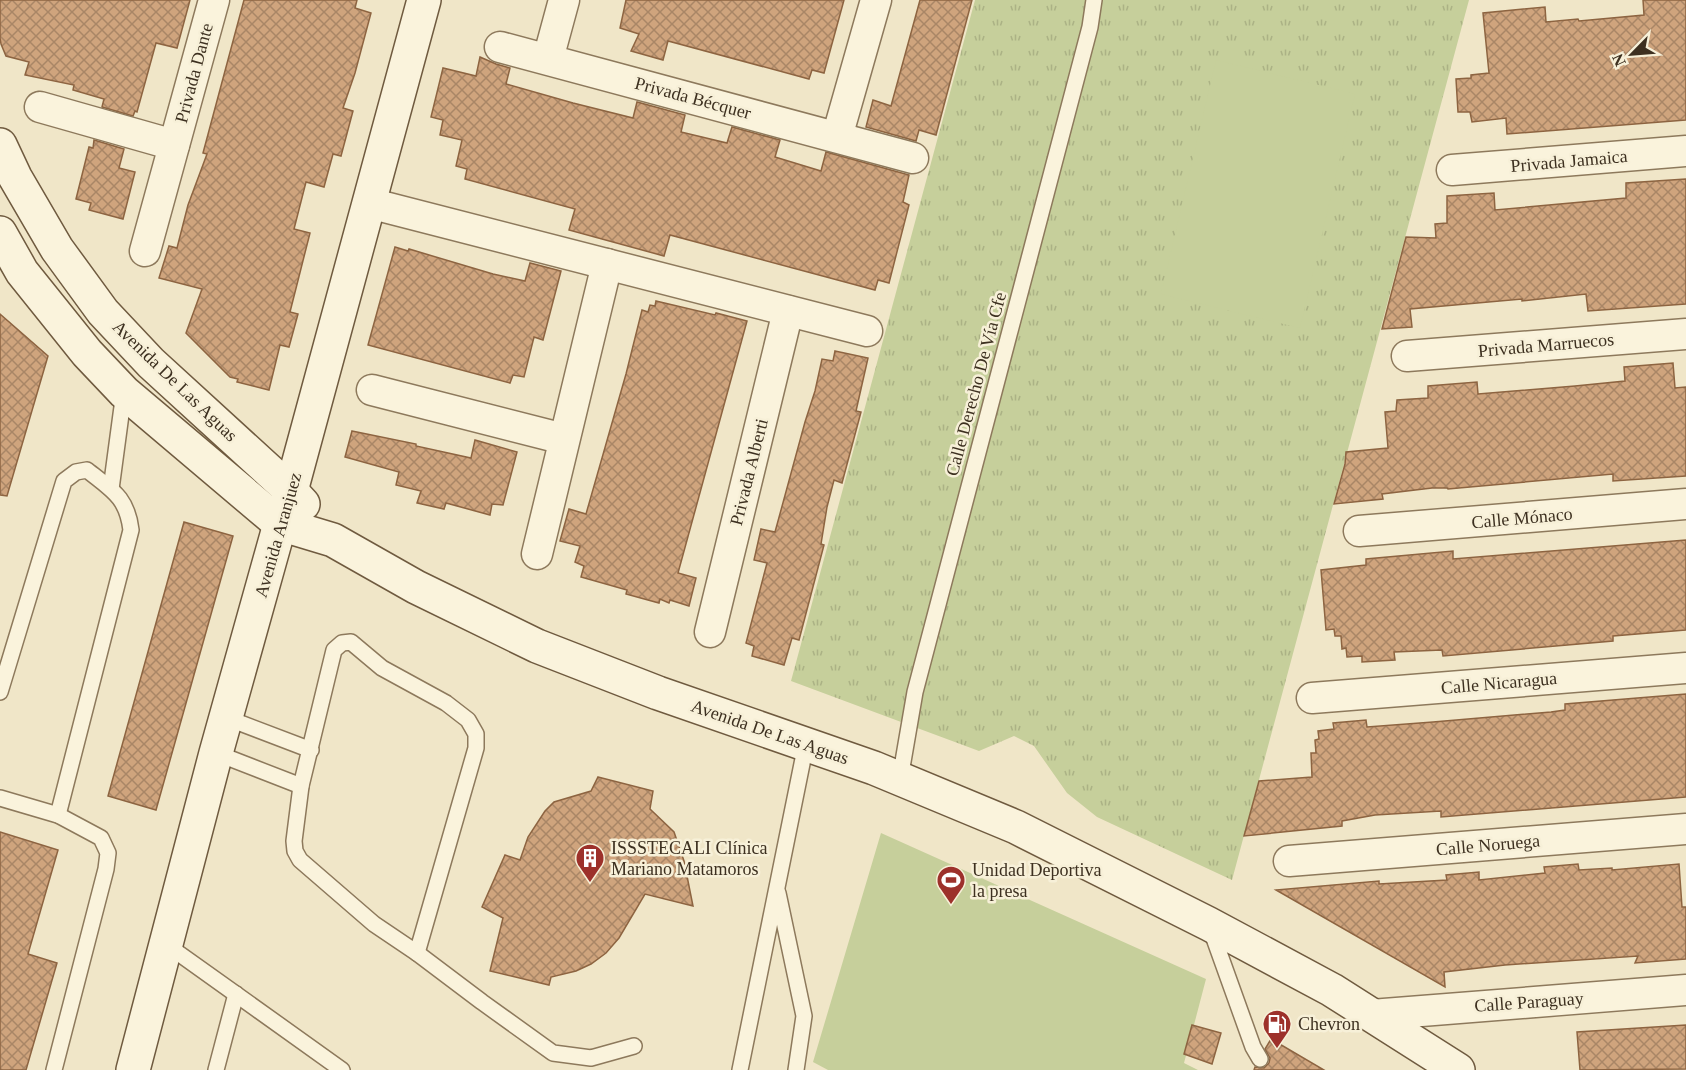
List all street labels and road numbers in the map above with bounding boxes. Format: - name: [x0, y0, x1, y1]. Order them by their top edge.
- street label: Privada Dante: [171, 21, 217, 125]
- street label: Privada Bécquer: [633, 73, 753, 123]
- street label: Privada Jamaica: [1510, 146, 1628, 176]
- street label: Calle Derecho De Vía Cfe: [942, 290, 1010, 478]
- street label: Avenida De Las Aguas: [109, 316, 241, 446]
- street label: Privada Marruecos: [1477, 329, 1615, 361]
- street label: Privada Alberti: [726, 416, 772, 528]
- street label: Avenida Aranjuez: [251, 470, 305, 600]
- street label: Calle Mónaco: [1471, 504, 1573, 532]
- street label: Calle Nicaragua: [1440, 668, 1558, 698]
- street label: Avenida De Las Aguas: [689, 696, 851, 768]
- street label: Calle Noruega: [1435, 830, 1541, 860]
- street label: Calle Paraguay: [1474, 988, 1584, 1016]

